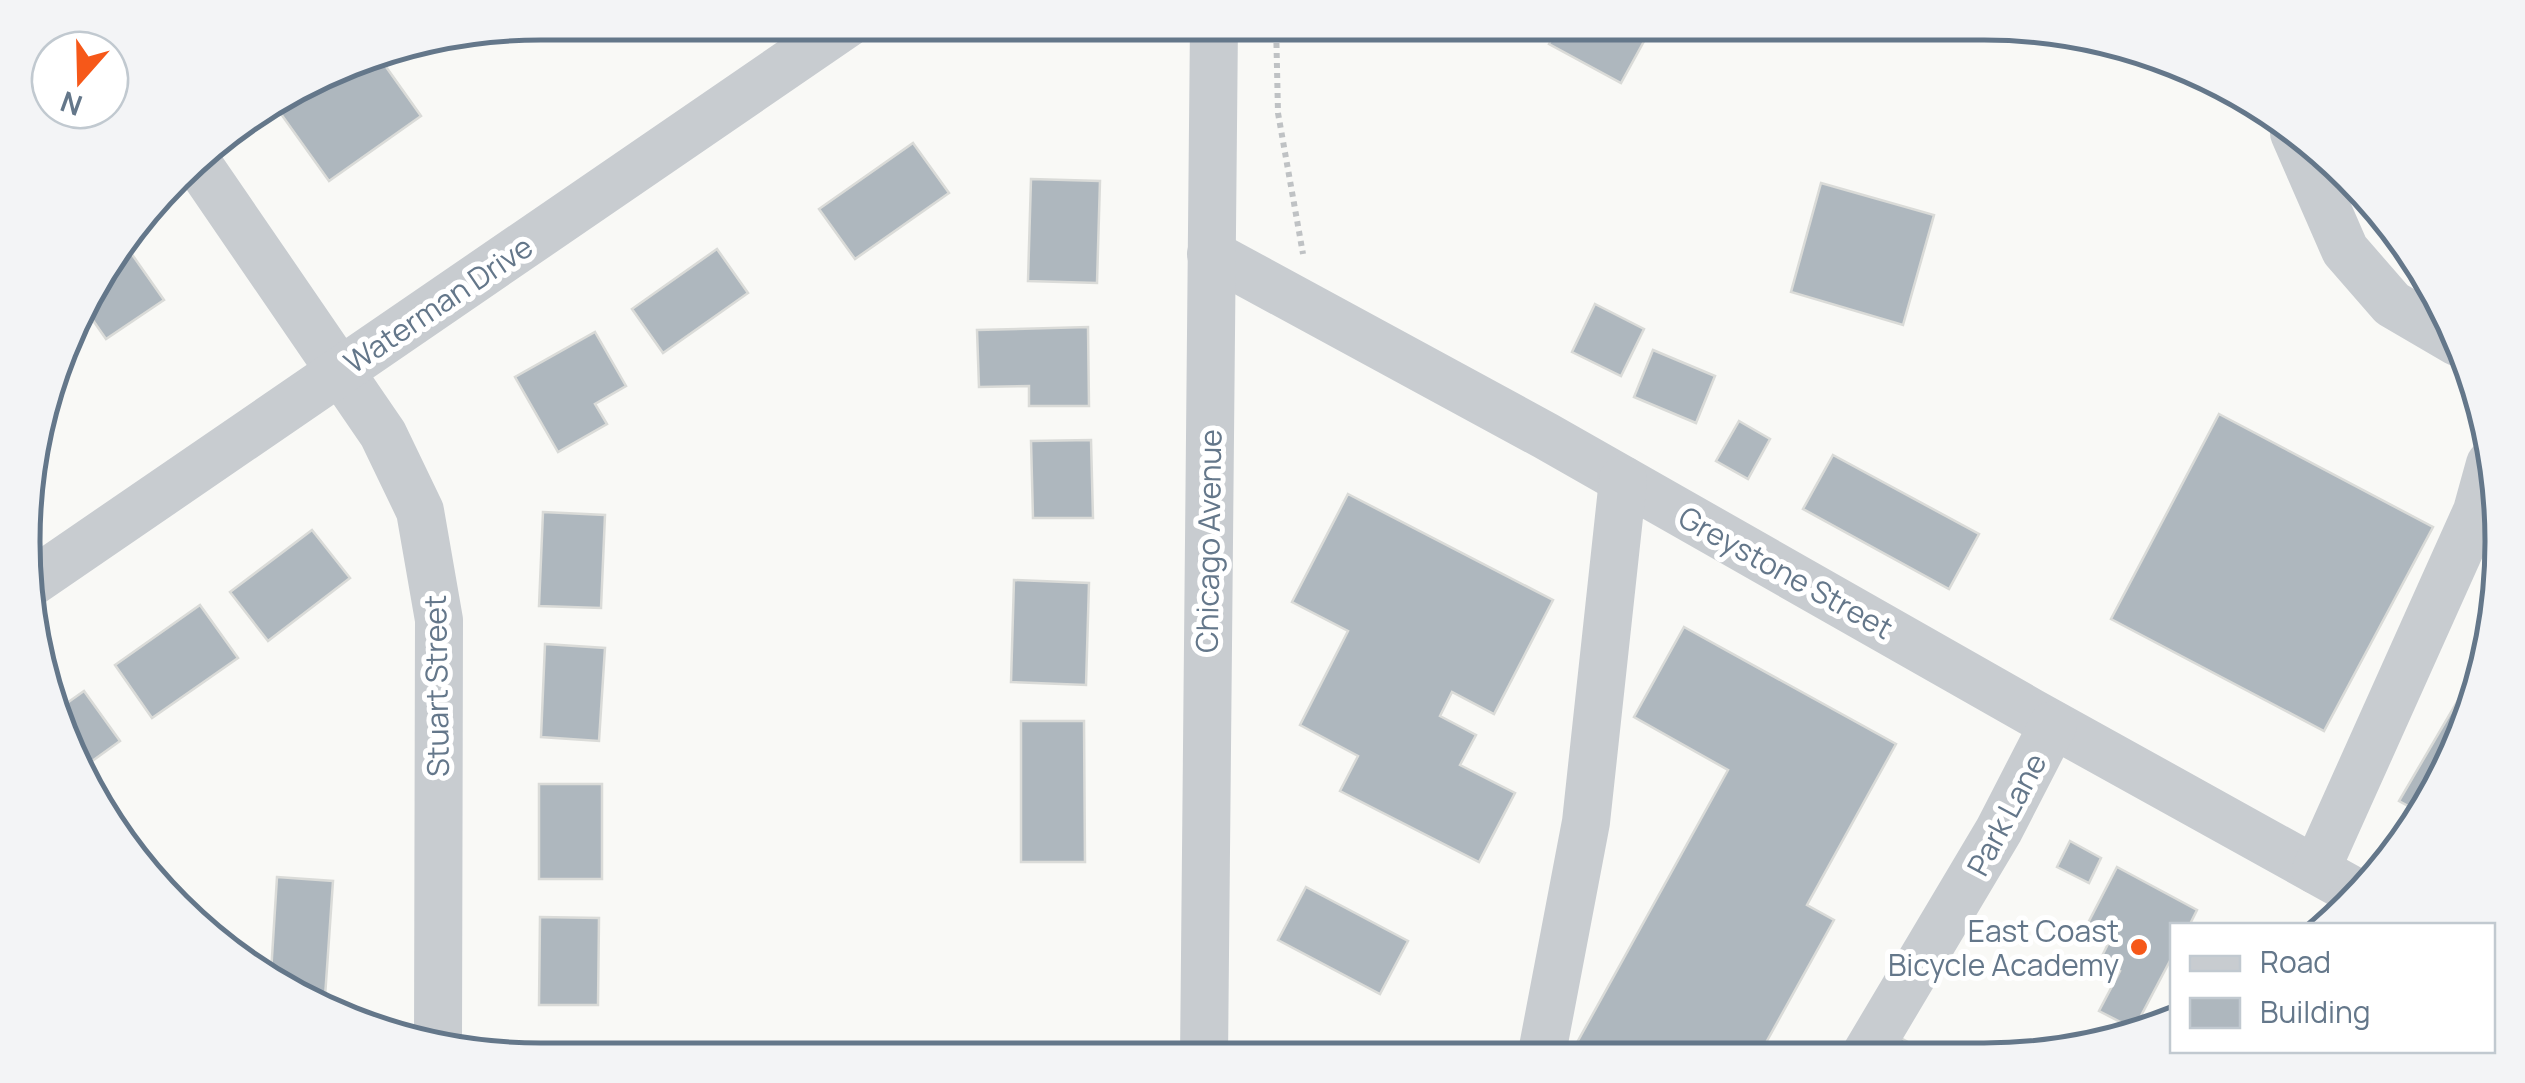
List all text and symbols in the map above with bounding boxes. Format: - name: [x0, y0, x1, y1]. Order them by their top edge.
- north arrow: [30, 30, 130, 130]
- text: N: [55, 83, 87, 126]
- street label: Waterman Drive: [336, 226, 540, 382]
- street label: Chicago Avenue: [1186, 429, 1230, 653]
- street label: Greystone Street: [1672, 496, 1900, 648]
- street label: Stuart Street: [414, 595, 458, 777]
- street label: Park Lane: [1957, 746, 2055, 882]
- place label: East Coast Bicycle Academy: [1888, 910, 2119, 985]
- legend: [2170, 923, 2495, 1053]
- marker: East Coast Bicycle Academy: [2128, 936, 2150, 958]
- text: Road: [2260, 941, 2331, 982]
- text: Building: [2260, 991, 2371, 1032]

